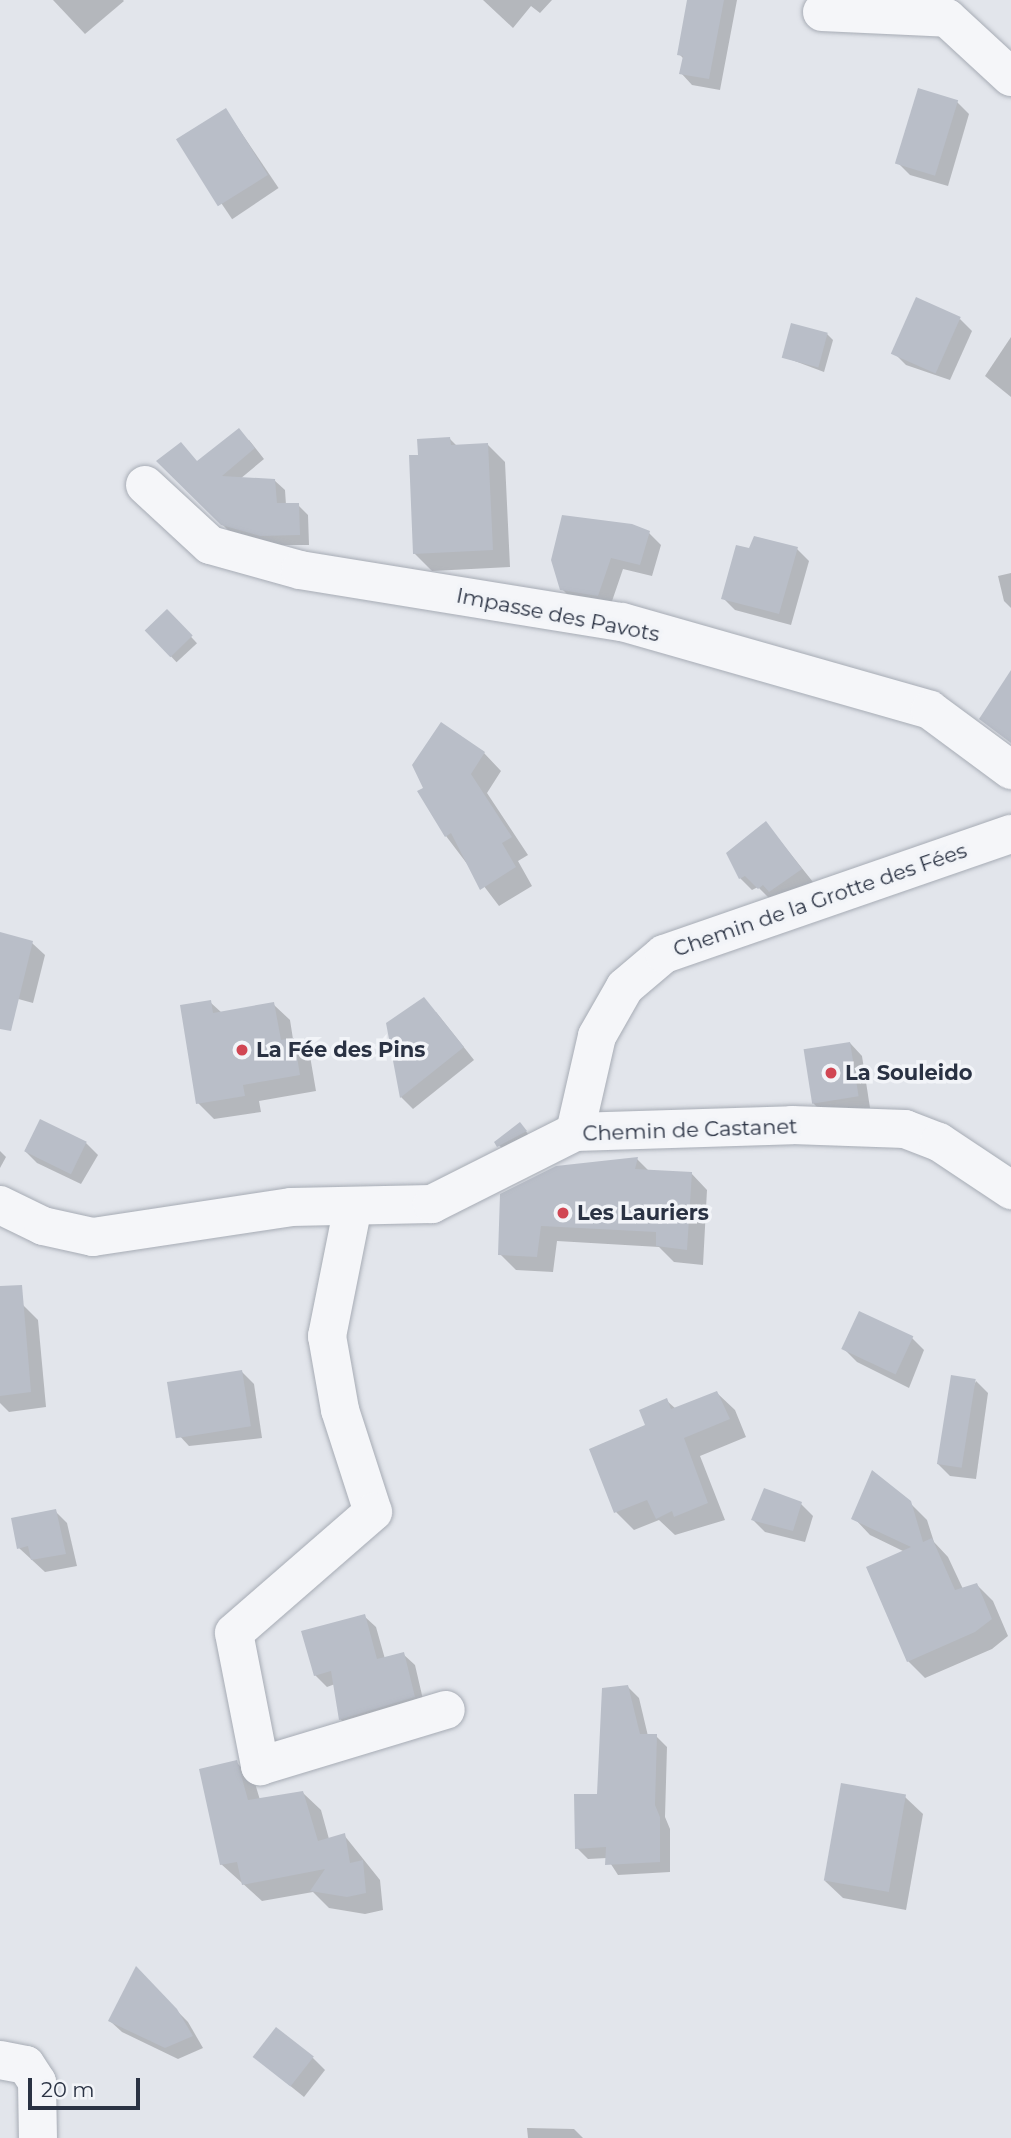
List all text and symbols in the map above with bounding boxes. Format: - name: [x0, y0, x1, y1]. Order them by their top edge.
- street label: Impasse des Pavots: [454, 583, 662, 647]
- street label: Chemin de la Grotte des Fées: [670, 838, 970, 962]
- place label: La Fée des Pins: [256, 1037, 425, 1063]
- marker: La Fée des Pins: [234, 1042, 250, 1058]
- place label: La Souleido: [845, 1060, 972, 1086]
- marker: La Souleido: [823, 1065, 839, 1081]
- street label: Chemin de Castanet: [582, 1114, 798, 1146]
- place label: Les Lauriers: [577, 1200, 709, 1226]
- marker: Les Lauriers: [555, 1205, 571, 1221]
- scale bar: [32, 2064, 144, 2108]
- text: 20 m: [41, 2077, 95, 2102]

